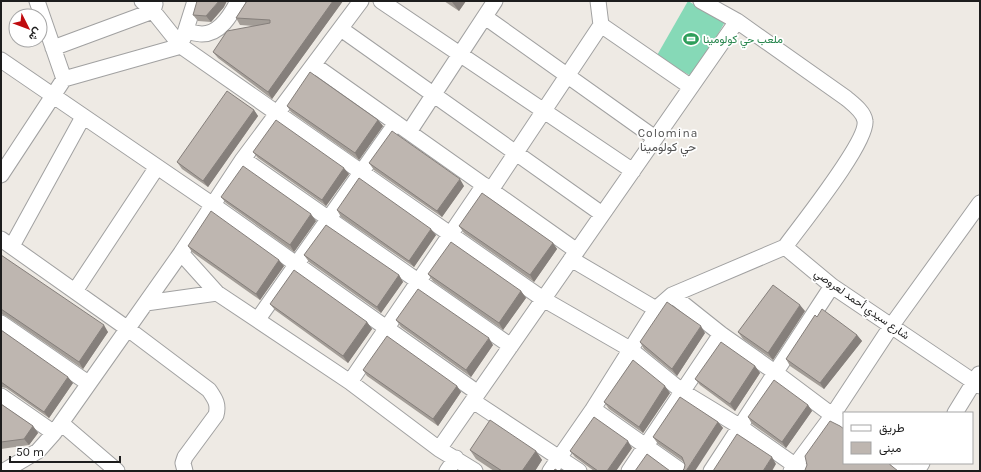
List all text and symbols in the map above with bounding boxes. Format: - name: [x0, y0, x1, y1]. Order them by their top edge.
- north arrow: [8, 8, 48, 48]
- text: ش: [26, 25, 44, 44]
- sports icon: ملعب حي كولومينا: [682, 30, 700, 48]
- place label: ملعب حي كولومينا: [703, 33, 783, 49]
- district label: Colomina حي كولومينا: [638, 126, 698, 157]
- street label: شارع سيدي أحمد لعروصي: [810, 267, 912, 345]
- legend: [843, 412, 973, 464]
- text: طريق: [879, 421, 905, 436]
- scale bar: [10, 438, 120, 464]
- text: مبنى: [879, 441, 901, 456]
- text: 50 m: [16, 445, 44, 459]

